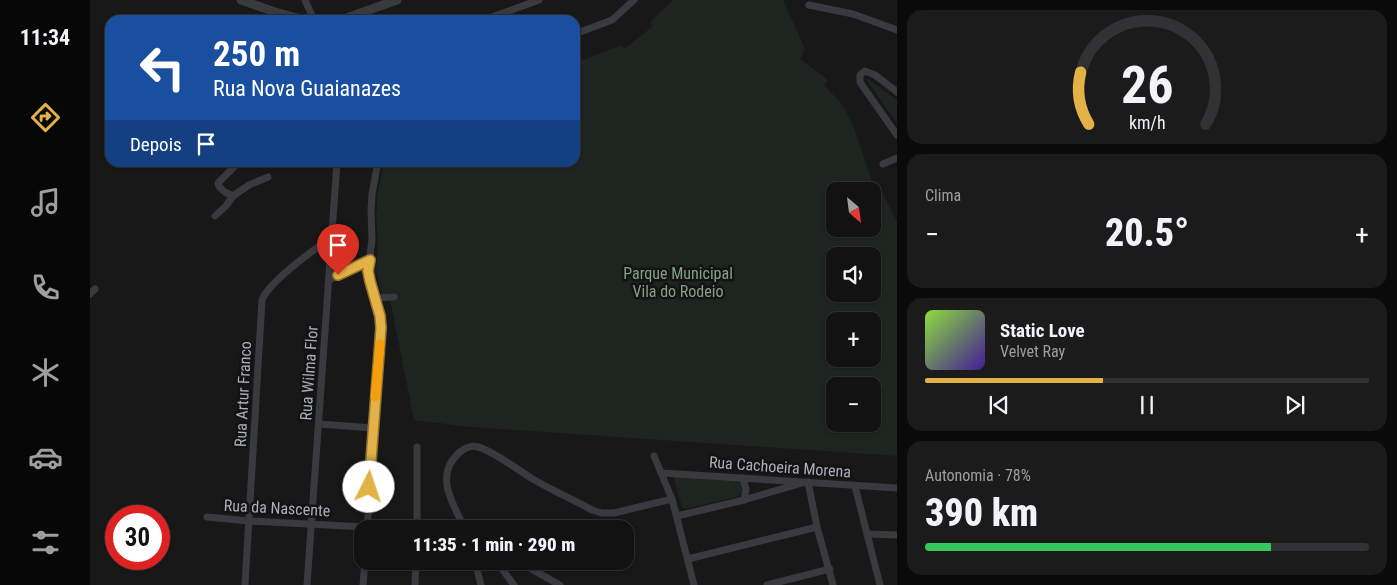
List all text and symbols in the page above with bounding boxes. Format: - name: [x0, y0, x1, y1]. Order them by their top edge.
- text: 11:34: [20, 25, 70, 50]
- text: 250 m: [213, 34, 300, 75]
- icon: left: [130, 35, 195, 100]
- text: 26: [1121, 55, 1173, 116]
- text: Rua Nova Guaianazes: [213, 76, 401, 101]
- icon: directions: [28, 100, 63, 135]
- text: km/h: [1129, 112, 1165, 133]
- icon: arrive: [192, 130, 220, 158]
- text: Depois: [130, 133, 182, 156]
- north arrow: [826, 182, 881, 238]
- map controls: [826, 182, 881, 432]
- icon: music: [28, 185, 63, 220]
- text: Clima: [925, 186, 961, 205]
- text: 20.5°: [1105, 211, 1189, 255]
- text: −: [925, 218, 939, 251]
- text: +: [1355, 218, 1369, 251]
- pin: [317, 224, 359, 275]
- icon: arrive: [324, 231, 352, 259]
- button: sound: [826, 247, 881, 302]
- park label: Parque Municipal Vila do Rodeio: [623, 264, 733, 301]
- icon: phone: [28, 270, 63, 305]
- button: +: [826, 312, 881, 367]
- text: Static Love: [1000, 319, 1085, 342]
- street label: Rua Wilma Flor: [296, 325, 322, 421]
- street label: Rua Artur Franco: [231, 341, 255, 447]
- text: Velvet Ray: [1000, 342, 1065, 361]
- icon: climate: [28, 355, 63, 390]
- button: −: [826, 377, 881, 432]
- icon: previous: [985, 391, 1013, 419]
- icon: pause: [1133, 391, 1161, 419]
- icon: next: [1281, 391, 1309, 419]
- icon: car: [28, 440, 63, 475]
- street label: Rua Cachoeira Morena: [708, 453, 852, 481]
- position arrow: [342, 460, 394, 512]
- text: Autonomia · 78%: [925, 466, 1031, 485]
- text: 390 km: [925, 491, 1038, 535]
- street label: Rua da Nascente: [223, 496, 331, 520]
- speed limit sign: 30: [105, 505, 170, 570]
- icon: filters: [28, 525, 63, 560]
- text: 11:35 · 1 min · 290 m: [413, 533, 575, 556]

